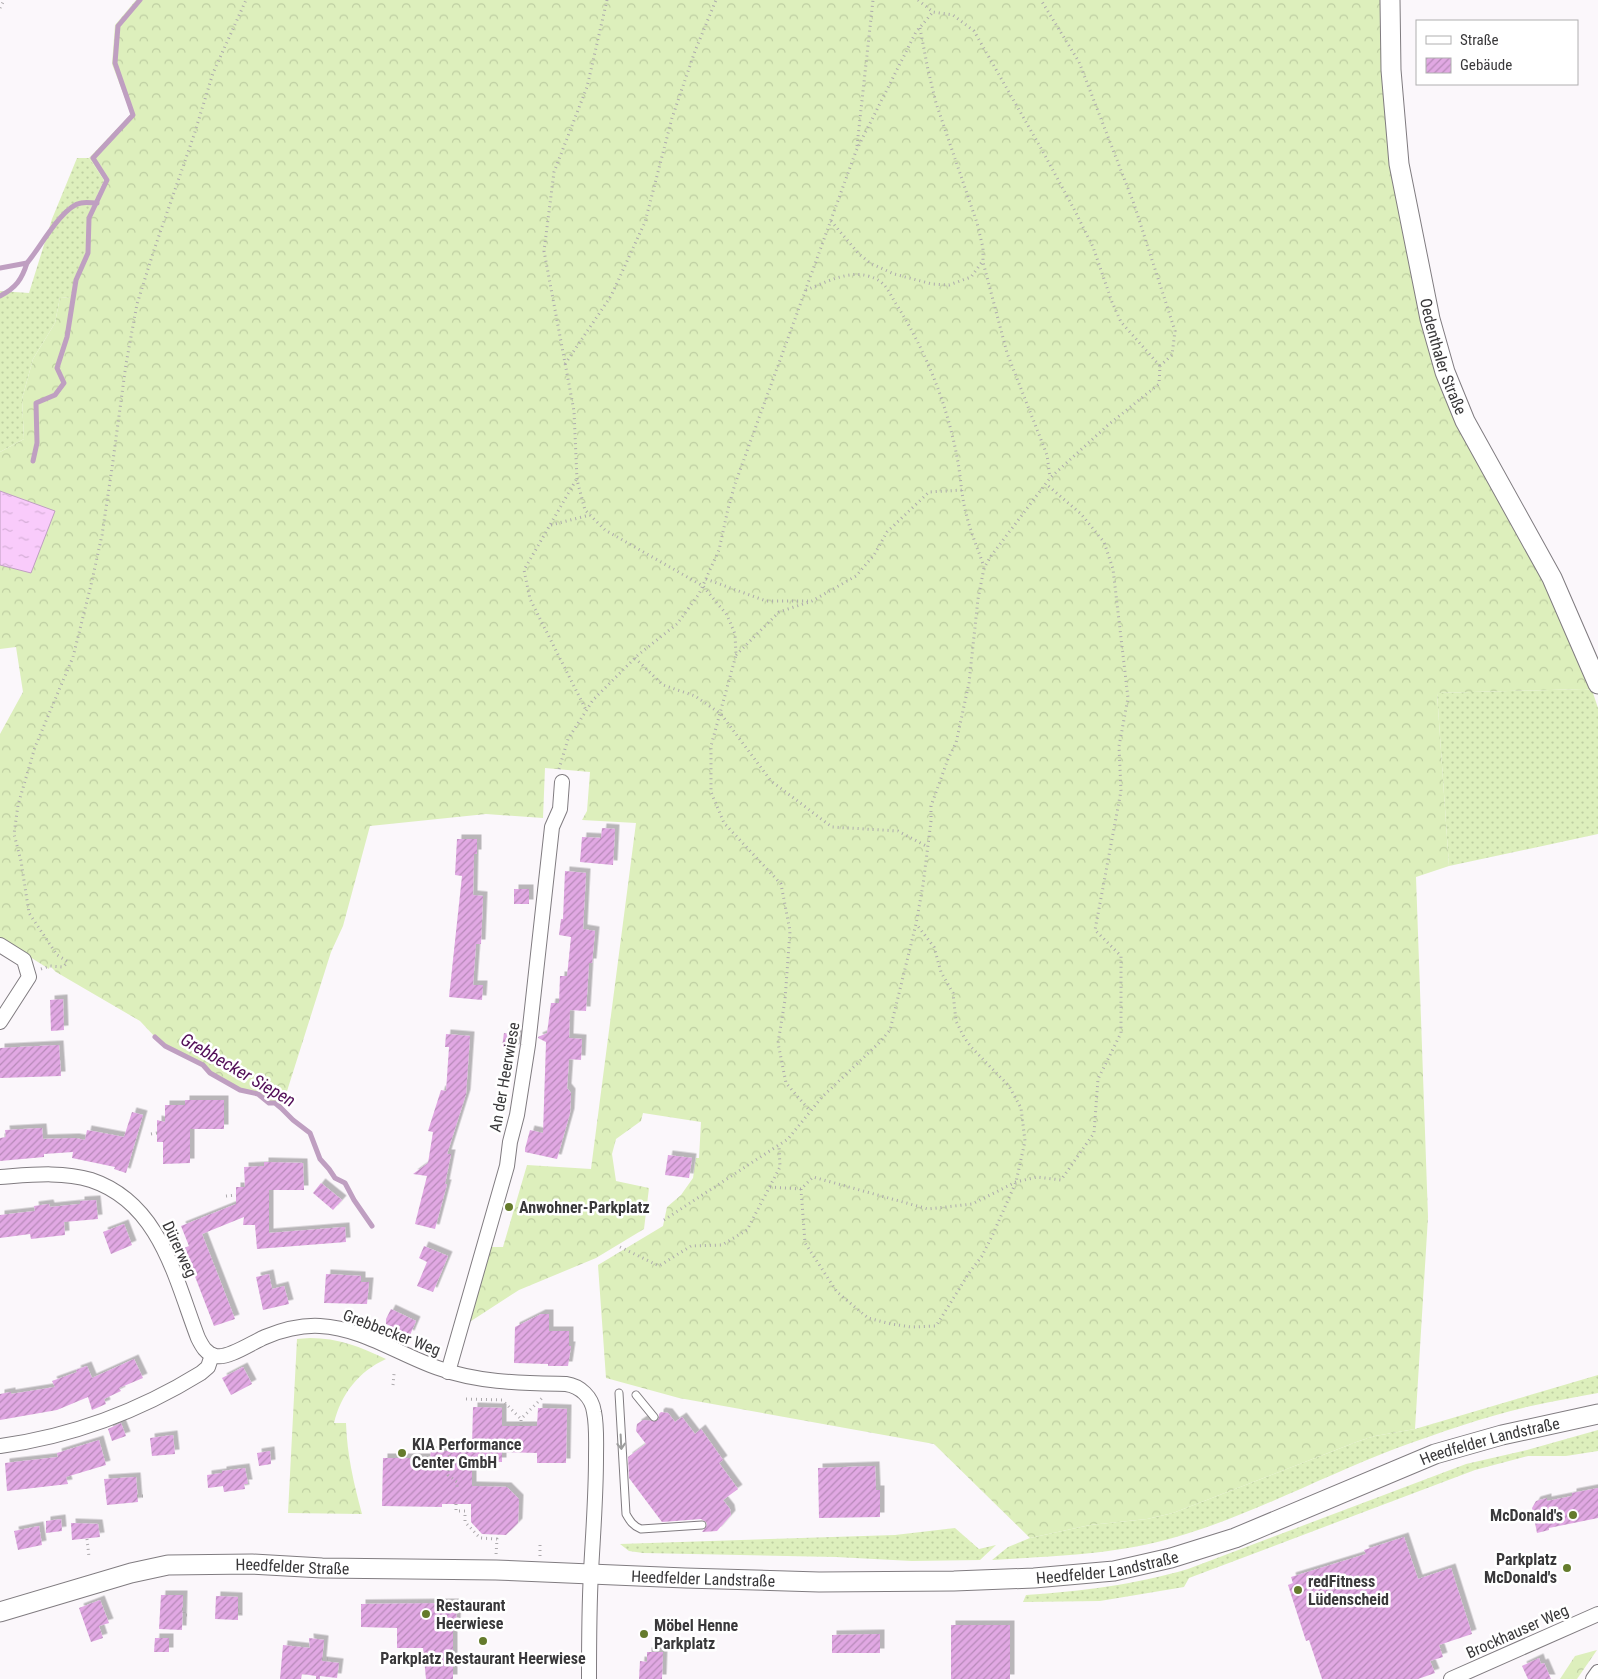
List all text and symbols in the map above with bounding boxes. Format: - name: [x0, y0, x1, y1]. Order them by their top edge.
- legend: [1416, 20, 1578, 85]
- text: Straße: [1460, 31, 1499, 49]
- text: Gebäude: [1460, 56, 1512, 74]
- street label: Oedenthaler Straße: [1416, 297, 1470, 418]
- street label: An der Heerwiese: [486, 1021, 523, 1133]
- water label: Grebbecker Siepen: [177, 1028, 299, 1111]
- place label: Anwohner-Parkplatz: [519, 1198, 650, 1217]
- marker: Anwohner-Parkplatz: [503, 1201, 515, 1213]
- street label: Dürerweg: [158, 1218, 201, 1280]
- street label: Grebbecker Weg: [340, 1305, 443, 1360]
- street label: Heedfelder Landstraße: [1417, 1414, 1561, 1469]
- one-way arrow: [617, 1434, 626, 1450]
- place label: KIA Performance Center GmbH: [412, 1435, 522, 1472]
- marker: KIA Performance Center GmbH: [396, 1447, 408, 1459]
- place label: McDonald's: [1490, 1506, 1563, 1525]
- marker: McDonald's: [1567, 1509, 1579, 1521]
- street label: Heedfelder Landstraße: [1035, 1547, 1181, 1588]
- place label: Parkplatz McDonald's: [1484, 1550, 1557, 1587]
- street label: Heedfelder Straße: [235, 1555, 349, 1578]
- marker: Parkplatz McDonald's: [1561, 1562, 1573, 1574]
- street label: Heedfelder Landstraße: [631, 1567, 775, 1591]
- place label: redFitness Lüdenscheid: [1308, 1572, 1389, 1609]
- marker: redFitness Lüdenscheid: [1292, 1584, 1304, 1596]
- place label: Restaurant Heerwiese: [436, 1596, 506, 1633]
- street label: Brockhauser Weg: [1463, 1600, 1571, 1662]
- marker: Restaurant Heerwiese: [420, 1608, 432, 1620]
- place label: Möbel Henne Parkplatz: [654, 1616, 739, 1653]
- marker: Möbel Henne Parkplatz: [638, 1628, 650, 1640]
- marker: Parkplatz Restaurant Heerwiese: [477, 1635, 489, 1647]
- place label: Parkplatz Restaurant Heerwiese: [380, 1649, 586, 1668]

